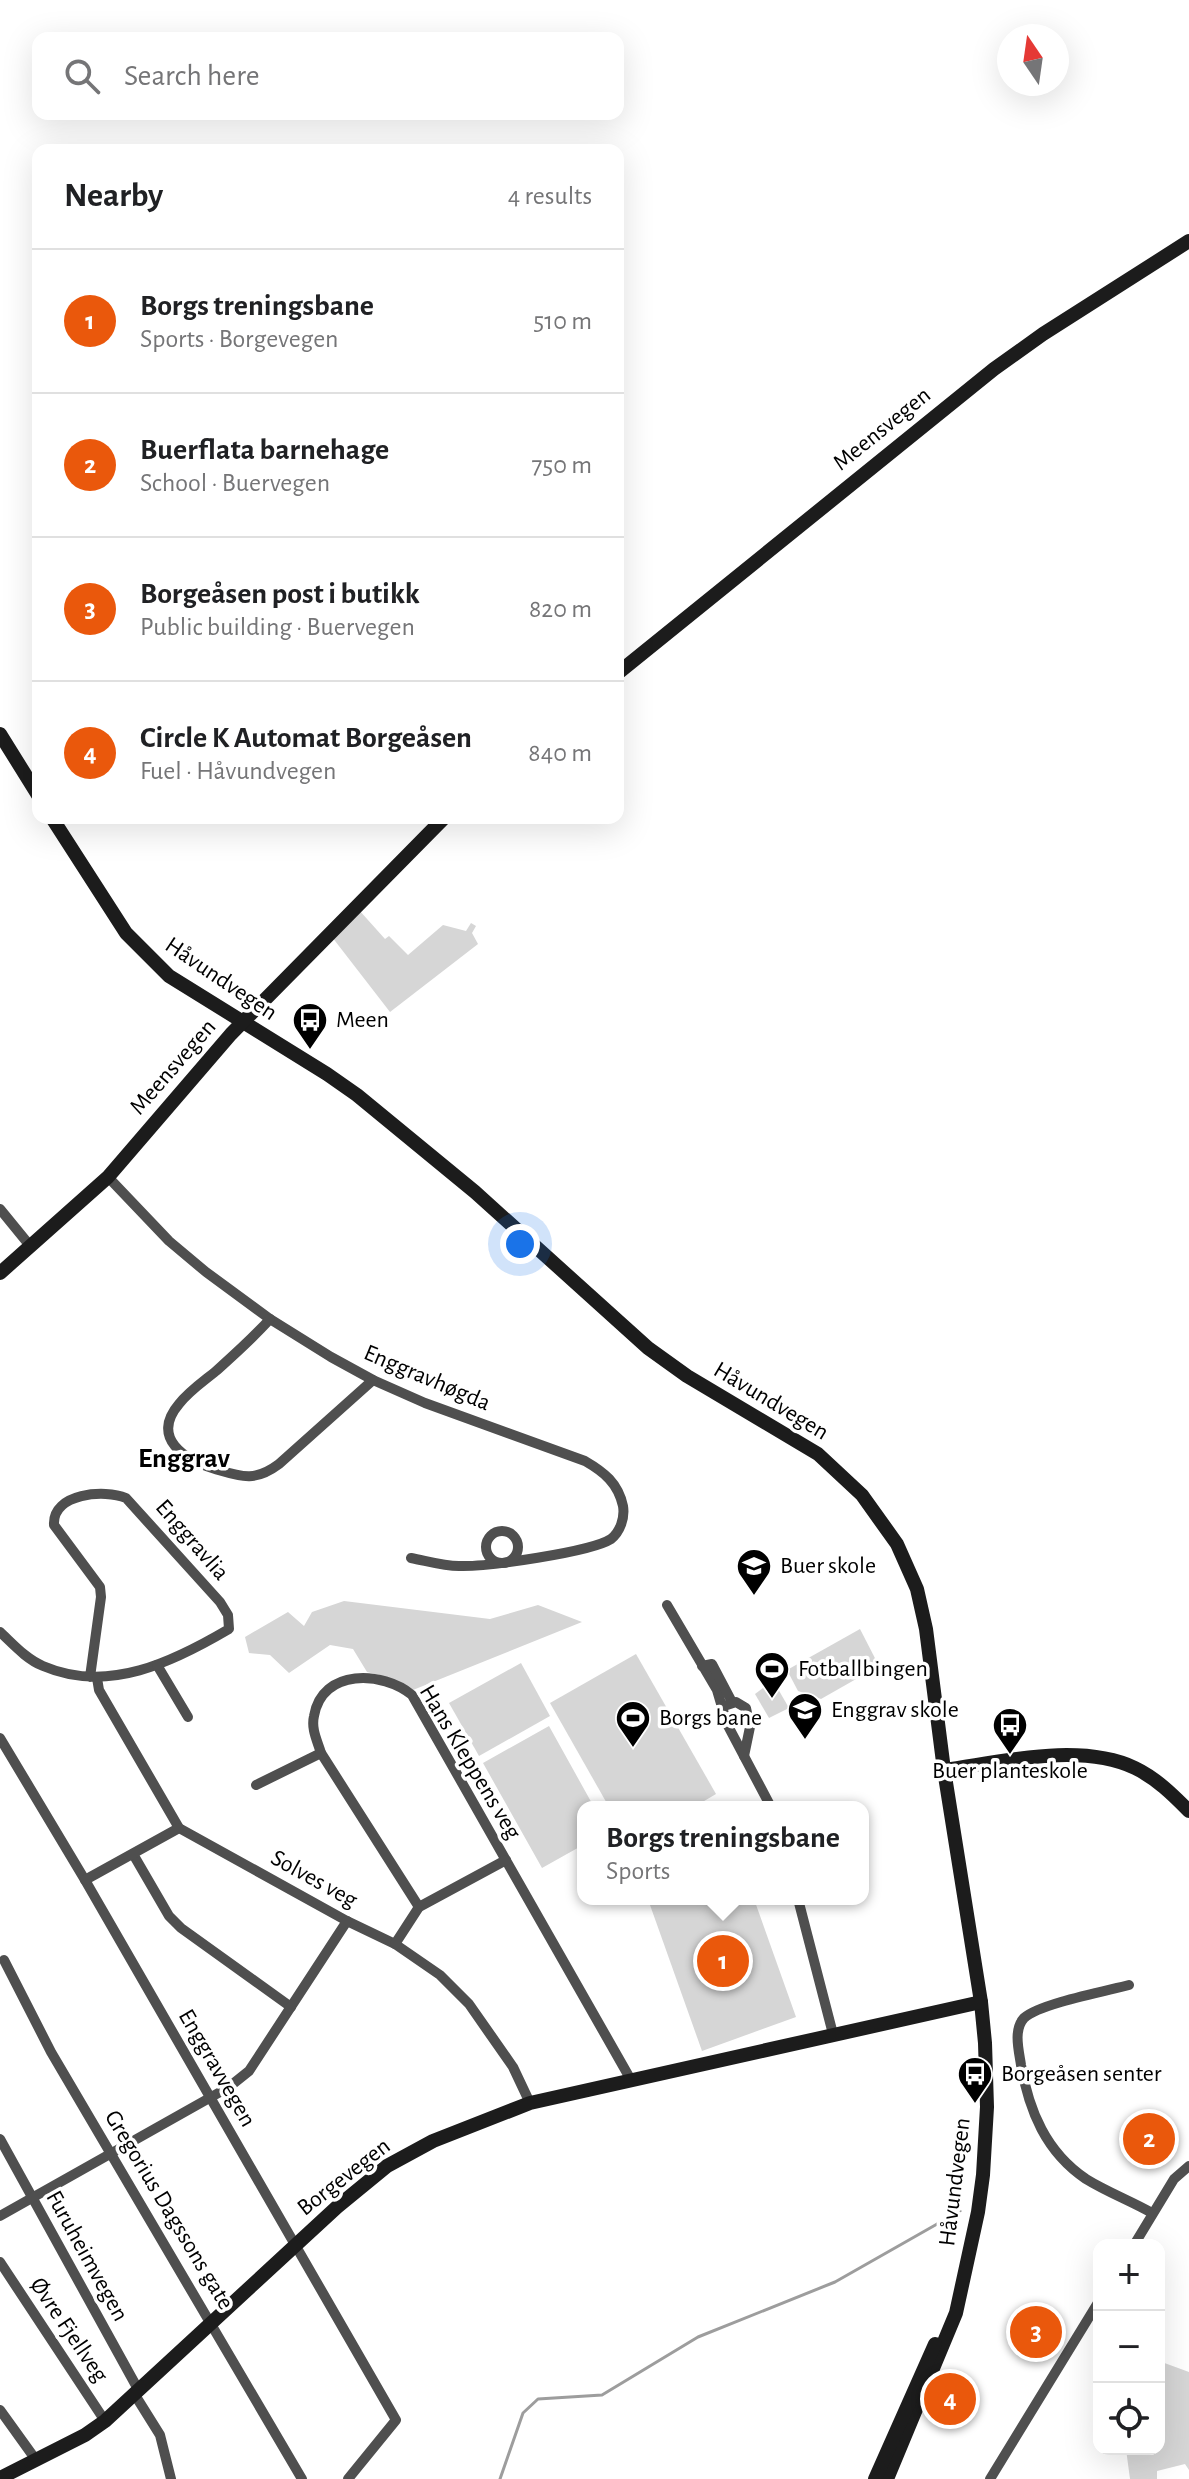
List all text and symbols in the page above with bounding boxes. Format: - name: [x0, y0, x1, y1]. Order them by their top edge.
- north arrow: [997, 24, 1069, 96]
- search box: [32, 32, 624, 120]
- icon: search: [60, 54, 104, 98]
- text: Search here: [124, 61, 260, 91]
- text: Nearby: [64, 179, 163, 213]
- text: 4 results: [508, 183, 592, 209]
- text: Borgs treningsbane: [140, 291, 374, 321]
- text: 1: [85, 308, 95, 334]
- text: 510 m: [533, 308, 592, 334]
- text: Sports · Borgevegen: [140, 326, 339, 352]
- street label: Meensvegen: [829, 383, 935, 475]
- text: Buerflata barnehage: [140, 435, 389, 465]
- text: 2: [84, 452, 96, 478]
- text: 750 m: [531, 452, 592, 478]
- text: School · Buervegen: [140, 470, 330, 496]
- text: Borgeåsen post i butikk: [140, 579, 420, 609]
- text: 3: [84, 596, 96, 622]
- text: 820 m: [529, 596, 592, 622]
- text: Public building · Buervegen: [140, 614, 415, 640]
- text: Circle K Automat Borgeåsen: [140, 723, 472, 753]
- text: 4: [83, 740, 97, 766]
- text: 840 m: [528, 740, 592, 766]
- text: Fuel · Håvundvegen: [140, 758, 336, 784]
- street label: Håvundvegen: [161, 933, 281, 1025]
- bus stop icon: Meen: [291, 1001, 329, 1051]
- place label: Meen: [336, 1008, 389, 1032]
- street label: Meensvegen: [125, 1015, 221, 1119]
- your location: [500, 1224, 540, 1264]
- street label: Enggravhøgda: [360, 1341, 494, 1415]
- street label: Håvundvegen: [709, 1357, 833, 1445]
- district label: Enggrav: [138, 1445, 231, 1473]
- street label: Enggravlia: [151, 1495, 233, 1585]
- school or university icon: Buer skole: [735, 1547, 773, 1597]
- place label: Buer skole: [780, 1554, 876, 1578]
- sports icon: Fotballbingen: [753, 1650, 791, 1700]
- place label: Fotballbingen: [798, 1657, 928, 1681]
- street label: Hans Kleppens veg: [415, 1681, 526, 1844]
- school or university icon: Enggrav skole: [786, 1691, 824, 1741]
- place label: Enggrav skole: [831, 1698, 959, 1722]
- sports icon: Borgs bane: [614, 1699, 652, 1749]
- place label: Borgs bane: [659, 1706, 762, 1730]
- bus stop icon: Buer planteskole: [991, 1706, 1029, 1756]
- place label: Buer planteskole: [932, 1759, 1088, 1783]
- popup: [577, 1801, 869, 1905]
- text: Borgs treningsbane: [606, 1823, 840, 1853]
- street label: Solves veg: [267, 1846, 361, 1913]
- text: Sports: [606, 1858, 670, 1884]
- pin: 1: [697, 1931, 749, 1991]
- street label: Enggravvegen: [174, 2005, 260, 2131]
- bus stop icon: Borgeåsen senter: [956, 2055, 994, 2105]
- place label: Borgeåsen senter: [1001, 2062, 1162, 2086]
- street label: Gregorius Dagssons gate: [100, 2106, 238, 2314]
- pin: 2: [1123, 2109, 1175, 2169]
- street label: Håvundvegen: [935, 2116, 975, 2248]
- street label: Borgevegen: [293, 2134, 395, 2220]
- street label: Furuheimvegen: [41, 2187, 133, 2325]
- map controls: [1093, 2239, 1165, 2455]
- button: +: [1093, 2239, 1165, 2311]
- street label: Øvre Fjellveg: [25, 2273, 113, 2387]
- pin: 3: [1010, 2302, 1062, 2362]
- button: −: [1093, 2311, 1165, 2383]
- pin: 4: [924, 2369, 976, 2429]
- button: locate: [1093, 2383, 1165, 2455]

